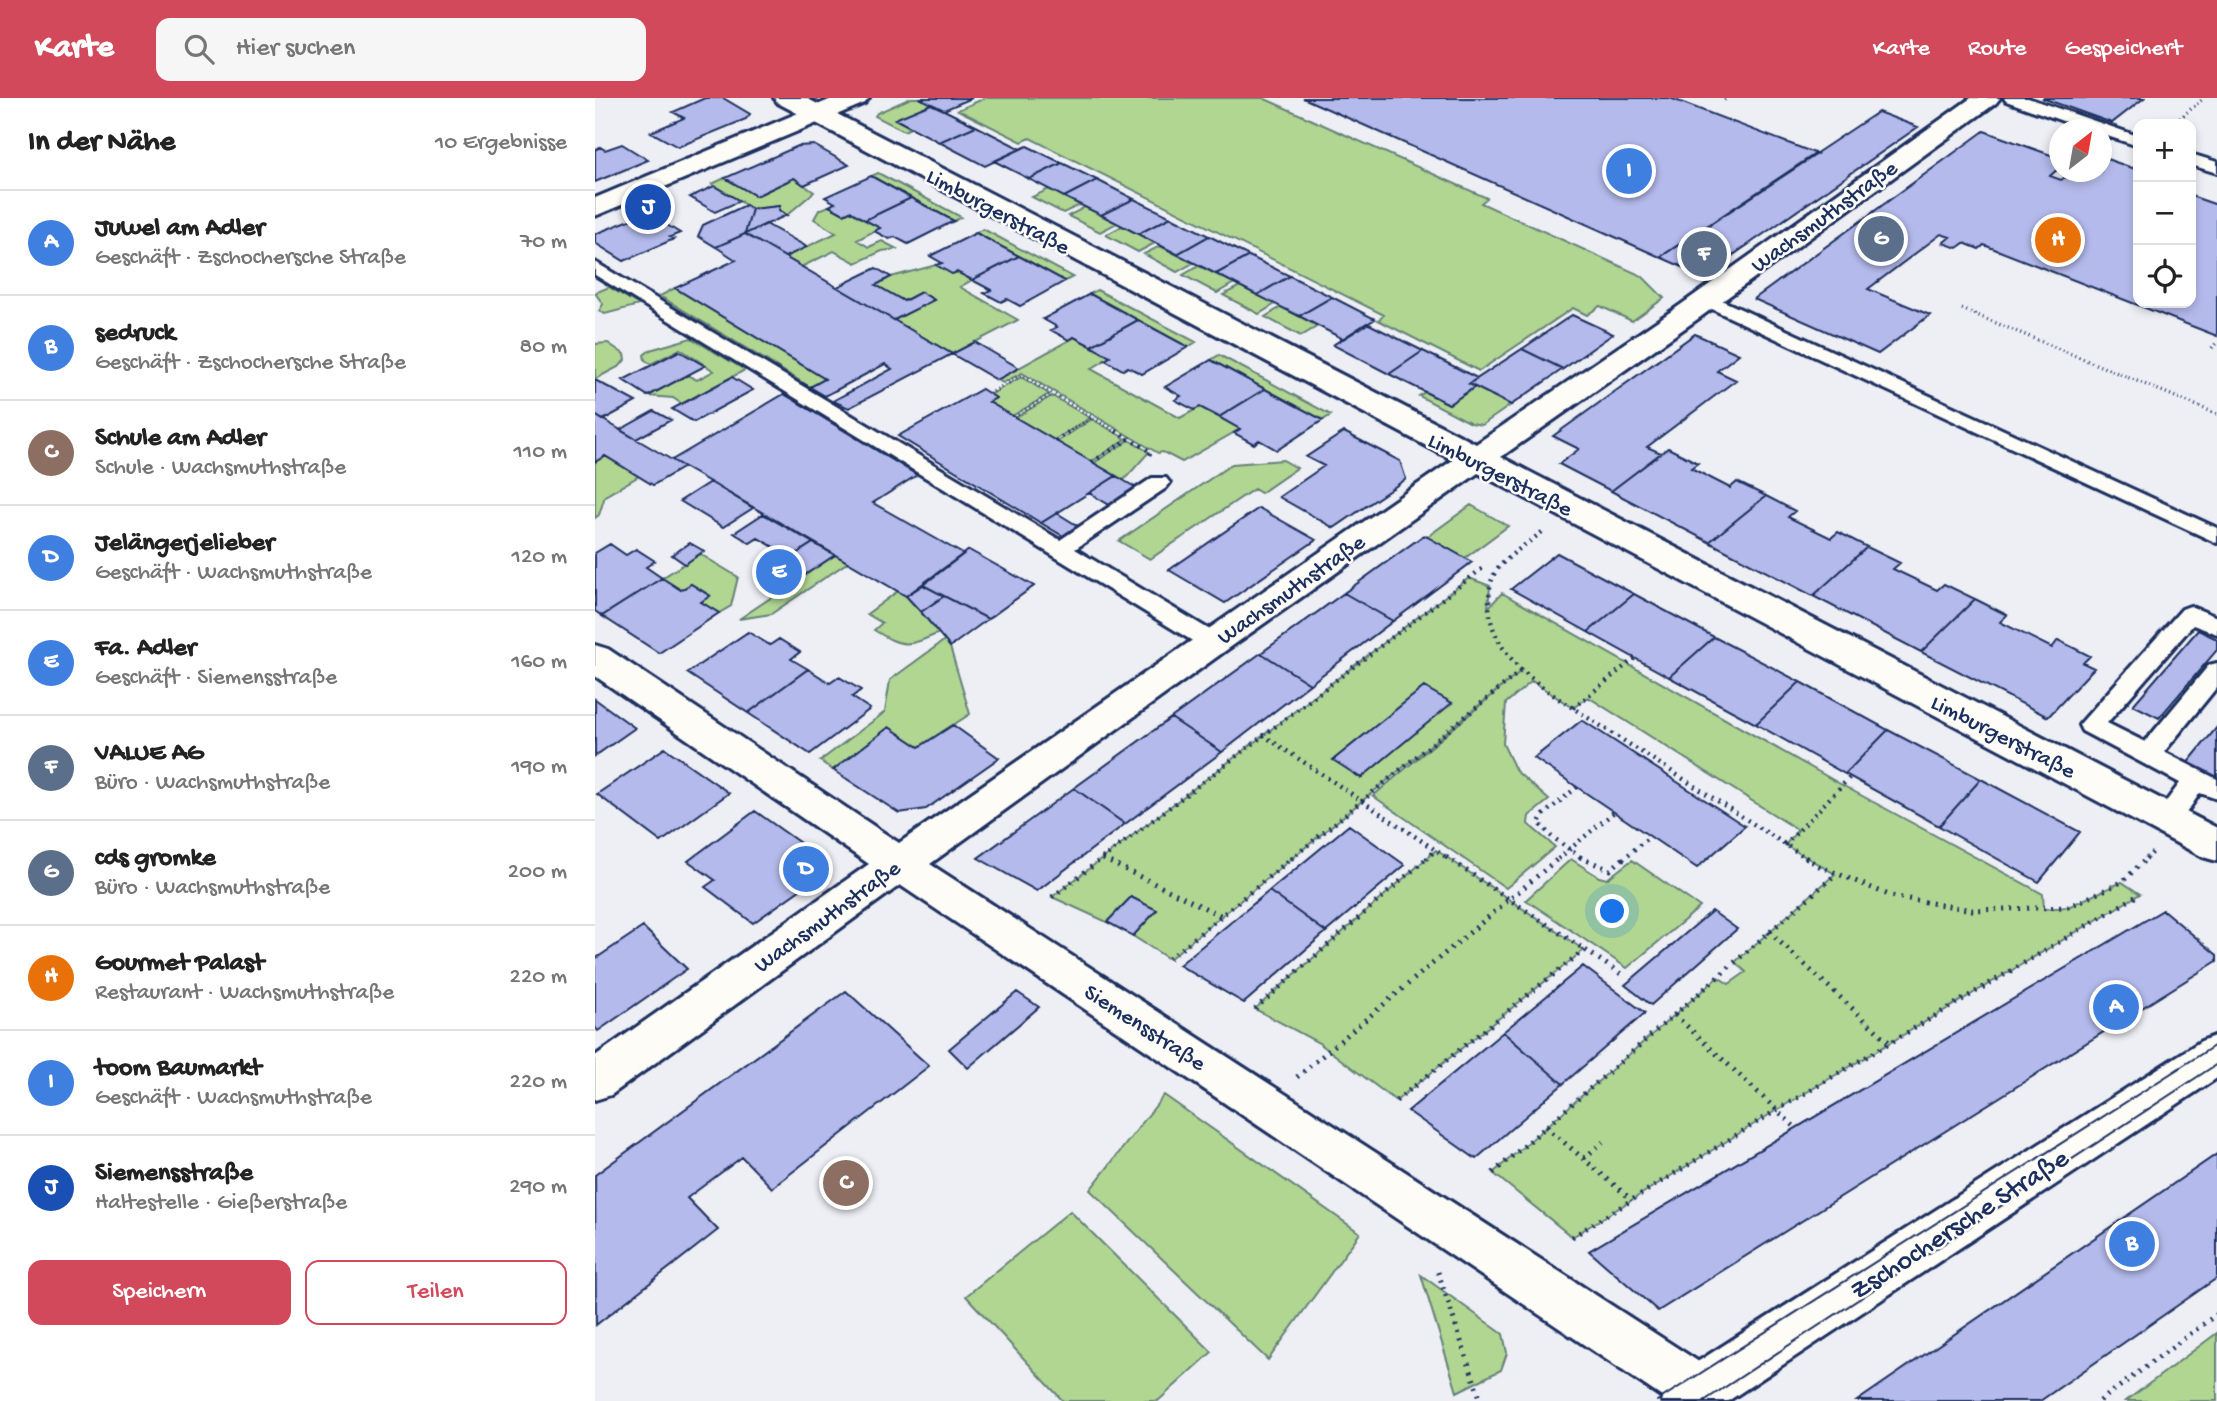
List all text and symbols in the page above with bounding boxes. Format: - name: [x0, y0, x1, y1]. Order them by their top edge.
- search box: [156, 18, 646, 81]
- text: Karte: [35, 30, 114, 68]
- icon: search: [180, 30, 218, 68]
- text: Hier suchen: [236, 34, 355, 65]
- text: Karte: [1873, 35, 1930, 64]
- text: Route: [1968, 35, 2027, 64]
- text: Gespeichert: [2065, 35, 2182, 64]
- north arrow: [2049, 119, 2112, 182]
- map controls: [2133, 119, 2196, 308]
- button: +: [2133, 119, 2196, 182]
- text: In der Nähe: [28, 126, 175, 161]
- text: 10 Ergebnisse: [435, 130, 567, 157]
- pin: I: [1606, 145, 1652, 197]
- street label: Wachsmuthstraße: [1747, 155, 1904, 280]
- street label: Limburgerstraße: [921, 164, 1075, 263]
- pin: J: [625, 181, 671, 233]
- button: −: [2133, 182, 2196, 245]
- pin: G: [1858, 213, 1904, 265]
- text: Juwel am Adler: [95, 214, 264, 245]
- pin: H: [2035, 214, 2081, 266]
- pin: F: [1681, 228, 1727, 280]
- text: A: [44, 229, 58, 256]
- text: 70 m: [520, 229, 567, 256]
- text: Geschäft · Zschochersche Straße: [95, 245, 406, 272]
- button: locate: [2133, 245, 2196, 308]
- text: sedruck: [95, 319, 175, 350]
- text: B: [45, 334, 57, 361]
- text: 80 m: [520, 334, 567, 361]
- text: Geschäft · Zschochersche Straße: [95, 350, 406, 377]
- text: Schule am Adler: [95, 424, 265, 455]
- street label: Limburgerstraße: [1423, 428, 1577, 525]
- text: C: [45, 439, 57, 466]
- text: 110 m: [514, 439, 567, 466]
- text: Schule · Wachsmuthstraße: [95, 455, 346, 482]
- text: Jelängerjelieber: [95, 529, 274, 560]
- street label: Wachsmuthstraße: [1213, 529, 1372, 652]
- text: D: [44, 544, 59, 571]
- text: 120 m: [512, 544, 567, 571]
- pin: E: [756, 546, 802, 598]
- text: Geschäft · Wachsmuthstraße: [95, 560, 372, 587]
- text: Fa. Adler: [95, 634, 196, 665]
- text: E: [44, 649, 58, 676]
- text: 160 m: [511, 649, 567, 676]
- text: Geschäft · Siemensstraße: [95, 665, 337, 692]
- street label: Limburgerstraße: [1926, 690, 2080, 787]
- text: VALUE AG: [95, 739, 203, 770]
- text: F: [45, 754, 57, 781]
- text: 190 m: [511, 754, 567, 781]
- text: Büro · Wachsmuthstraße: [95, 770, 330, 797]
- pin: D: [783, 843, 829, 895]
- text: cds gromke: [95, 844, 216, 875]
- street label: Wachsmuthstraße: [750, 855, 907, 980]
- text: G: [44, 859, 58, 886]
- text: 200 m: [508, 859, 567, 886]
- text: Büro · Wachsmuthstraße: [95, 875, 330, 902]
- your location: [1595, 894, 1629, 928]
- text: Gourmet Palast: [95, 949, 264, 980]
- text: H: [44, 964, 58, 991]
- text: 220 m: [510, 964, 567, 991]
- text: Restaurant · Wachsmuthstraße: [95, 980, 394, 1007]
- street label: Siemensstraße: [1078, 980, 1211, 1079]
- pin: A: [2093, 981, 2139, 1033]
- text: toom Baumarkt: [95, 1054, 261, 1085]
- text: I: [48, 1069, 54, 1096]
- text: 220 m: [510, 1069, 567, 1096]
- text: Geschäft · Wachsmuthstraße: [95, 1085, 372, 1112]
- street label: Zschochersche Straße: [1845, 1143, 2076, 1309]
- pin: C: [823, 1157, 869, 1209]
- text: Siemensstraße: [95, 1159, 253, 1190]
- text: J: [45, 1174, 57, 1201]
- text: 290 m: [509, 1174, 567, 1201]
- text: Haltestelle · Gießerstraße: [95, 1190, 347, 1217]
- pin: B: [2109, 1218, 2155, 1270]
- button: Speichern: [28, 1260, 291, 1325]
- button: Teilen: [305, 1260, 567, 1325]

